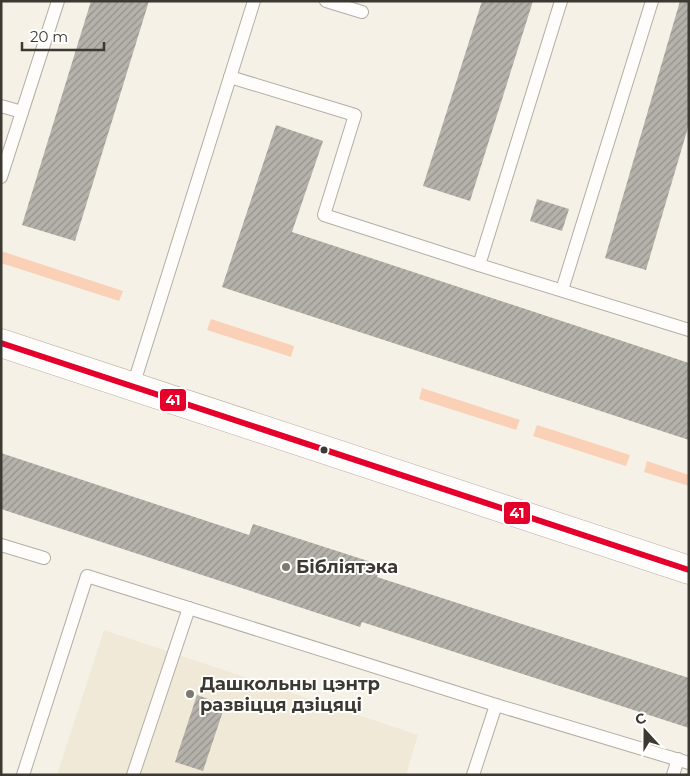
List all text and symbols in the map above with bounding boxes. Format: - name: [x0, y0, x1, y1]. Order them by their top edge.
- scale bar: [22, 20, 105, 52]
- text: 20 m: [30, 27, 68, 46]
- line badge: 41: [159, 388, 187, 412]
- text: 41: [166, 391, 180, 409]
- unlabelled marker: [319, 445, 329, 455]
- line badge: 41: [503, 501, 531, 525]
- text: 41: [510, 504, 524, 522]
- place label: Бібліятэка: [296, 556, 398, 578]
- marker: Бібліятэка: [280, 561, 292, 573]
- place label: Дашкольны цэнтр развіцця дзіцяці: [200, 673, 380, 716]
- marker: Дашкольны цэнтр развіцця дзіцяці: [184, 688, 196, 700]
- north arrow: [620, 706, 670, 756]
- text: С: [632, 709, 648, 729]

